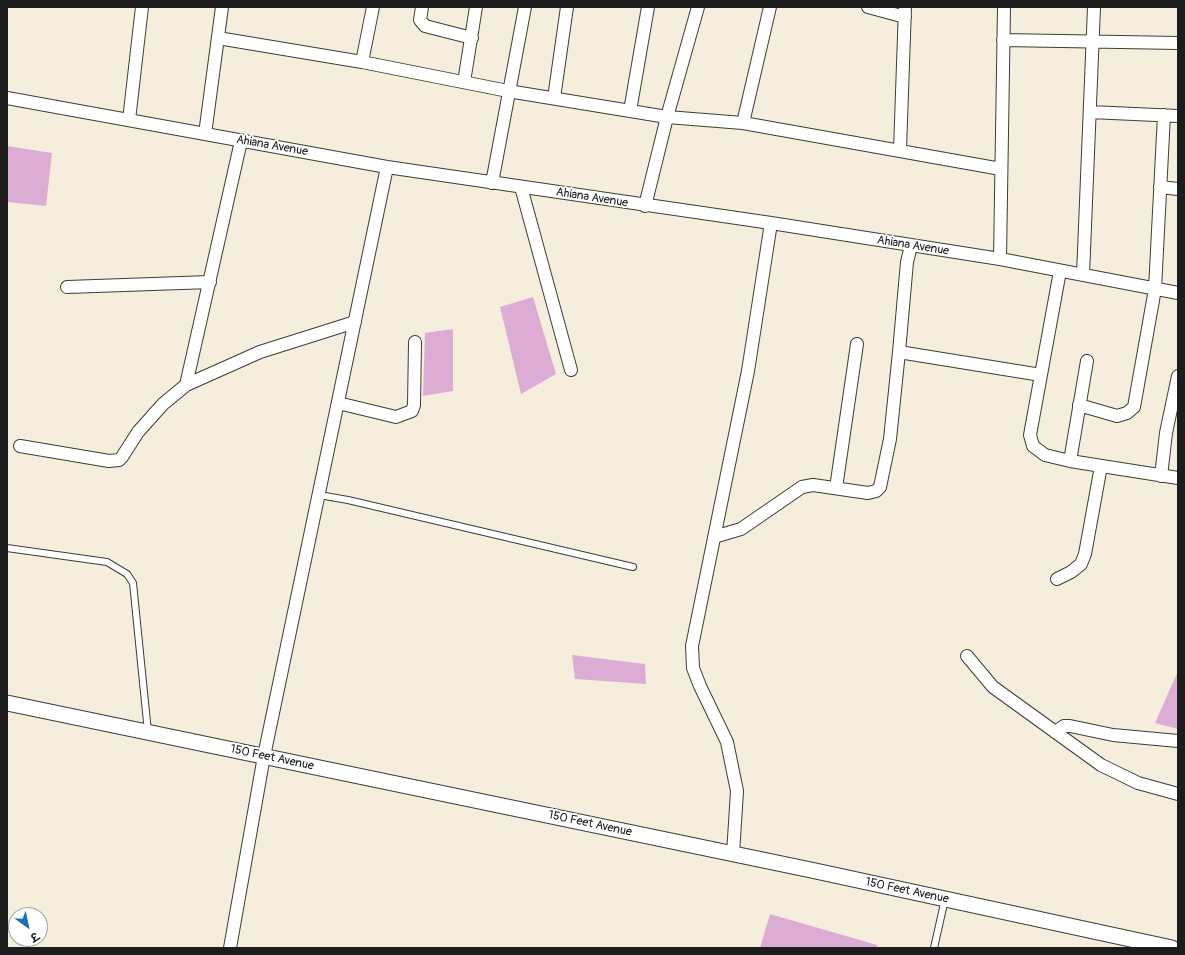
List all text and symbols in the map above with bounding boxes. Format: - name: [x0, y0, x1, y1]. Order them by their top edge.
- street label: Ahiana Avenue: [235, 133, 309, 159]
- street label: Ahiana Avenue: [555, 185, 629, 211]
- street label: Ahiana Avenue: [876, 233, 950, 259]
- street label: 150 Feet Avenue: [229, 742, 315, 774]
- street label: 150 Feet Avenue: [547, 808, 633, 840]
- street label: 150 Feet Avenue: [864, 875, 950, 907]
- north arrow: [8, 907, 48, 947]
- text: उ: [28, 929, 41, 944]

